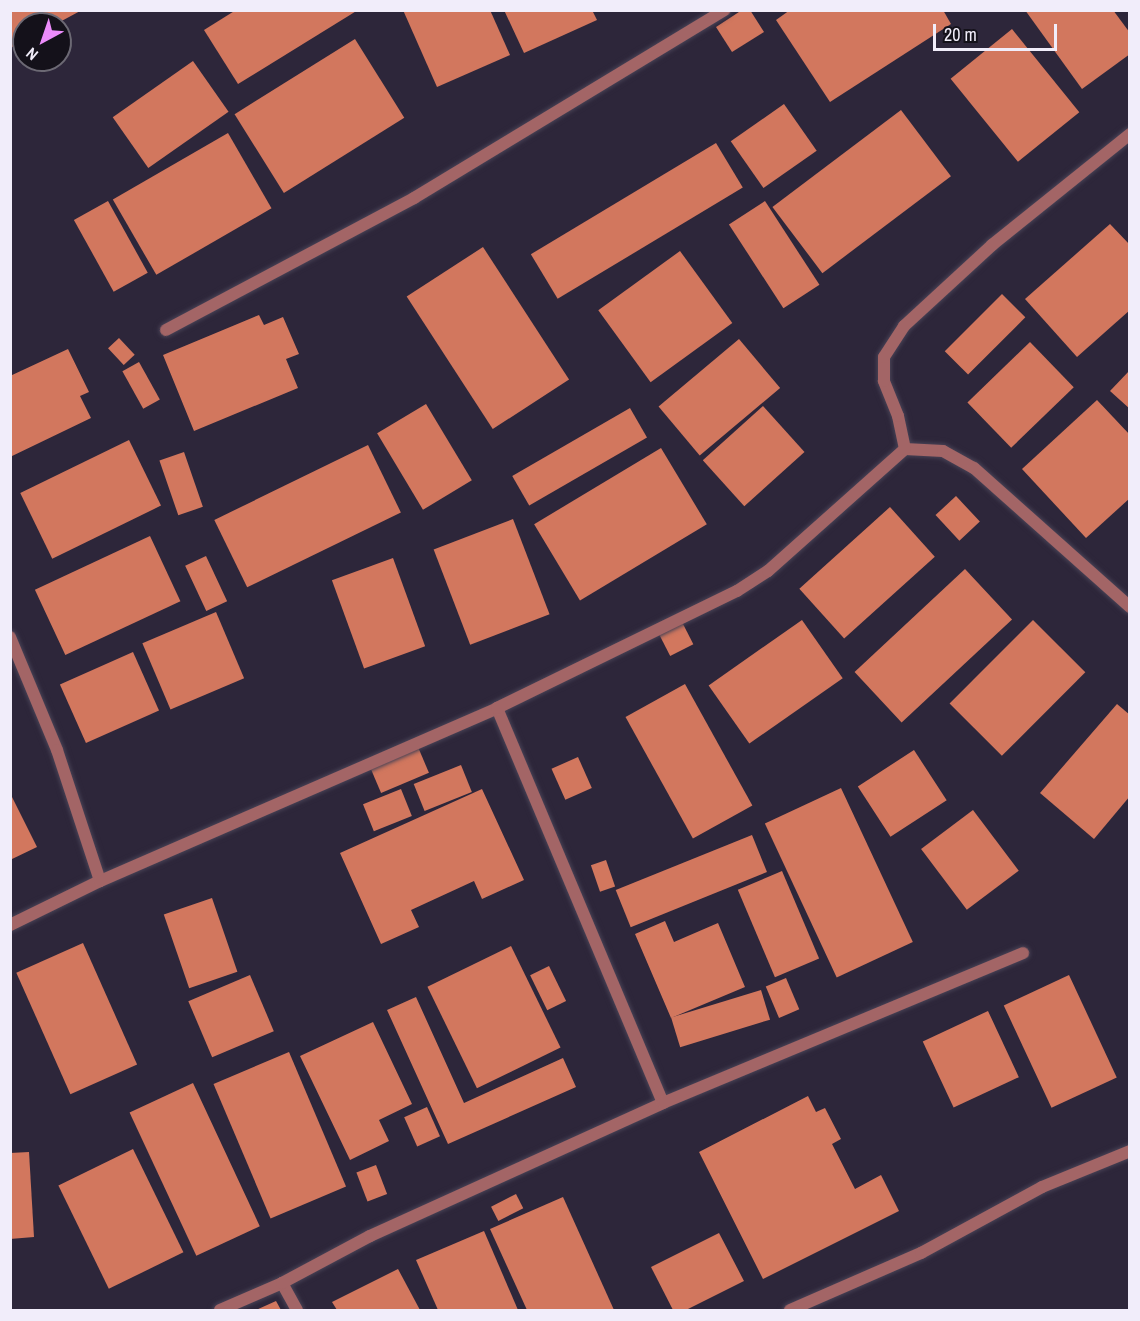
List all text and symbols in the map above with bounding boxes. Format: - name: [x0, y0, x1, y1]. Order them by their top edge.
- north arrow: [12, 12, 72, 72]
- scale bar: [936, 12, 1060, 50]
- text: 20 m: [944, 22, 977, 47]
- text: N: [21, 43, 42, 66]

